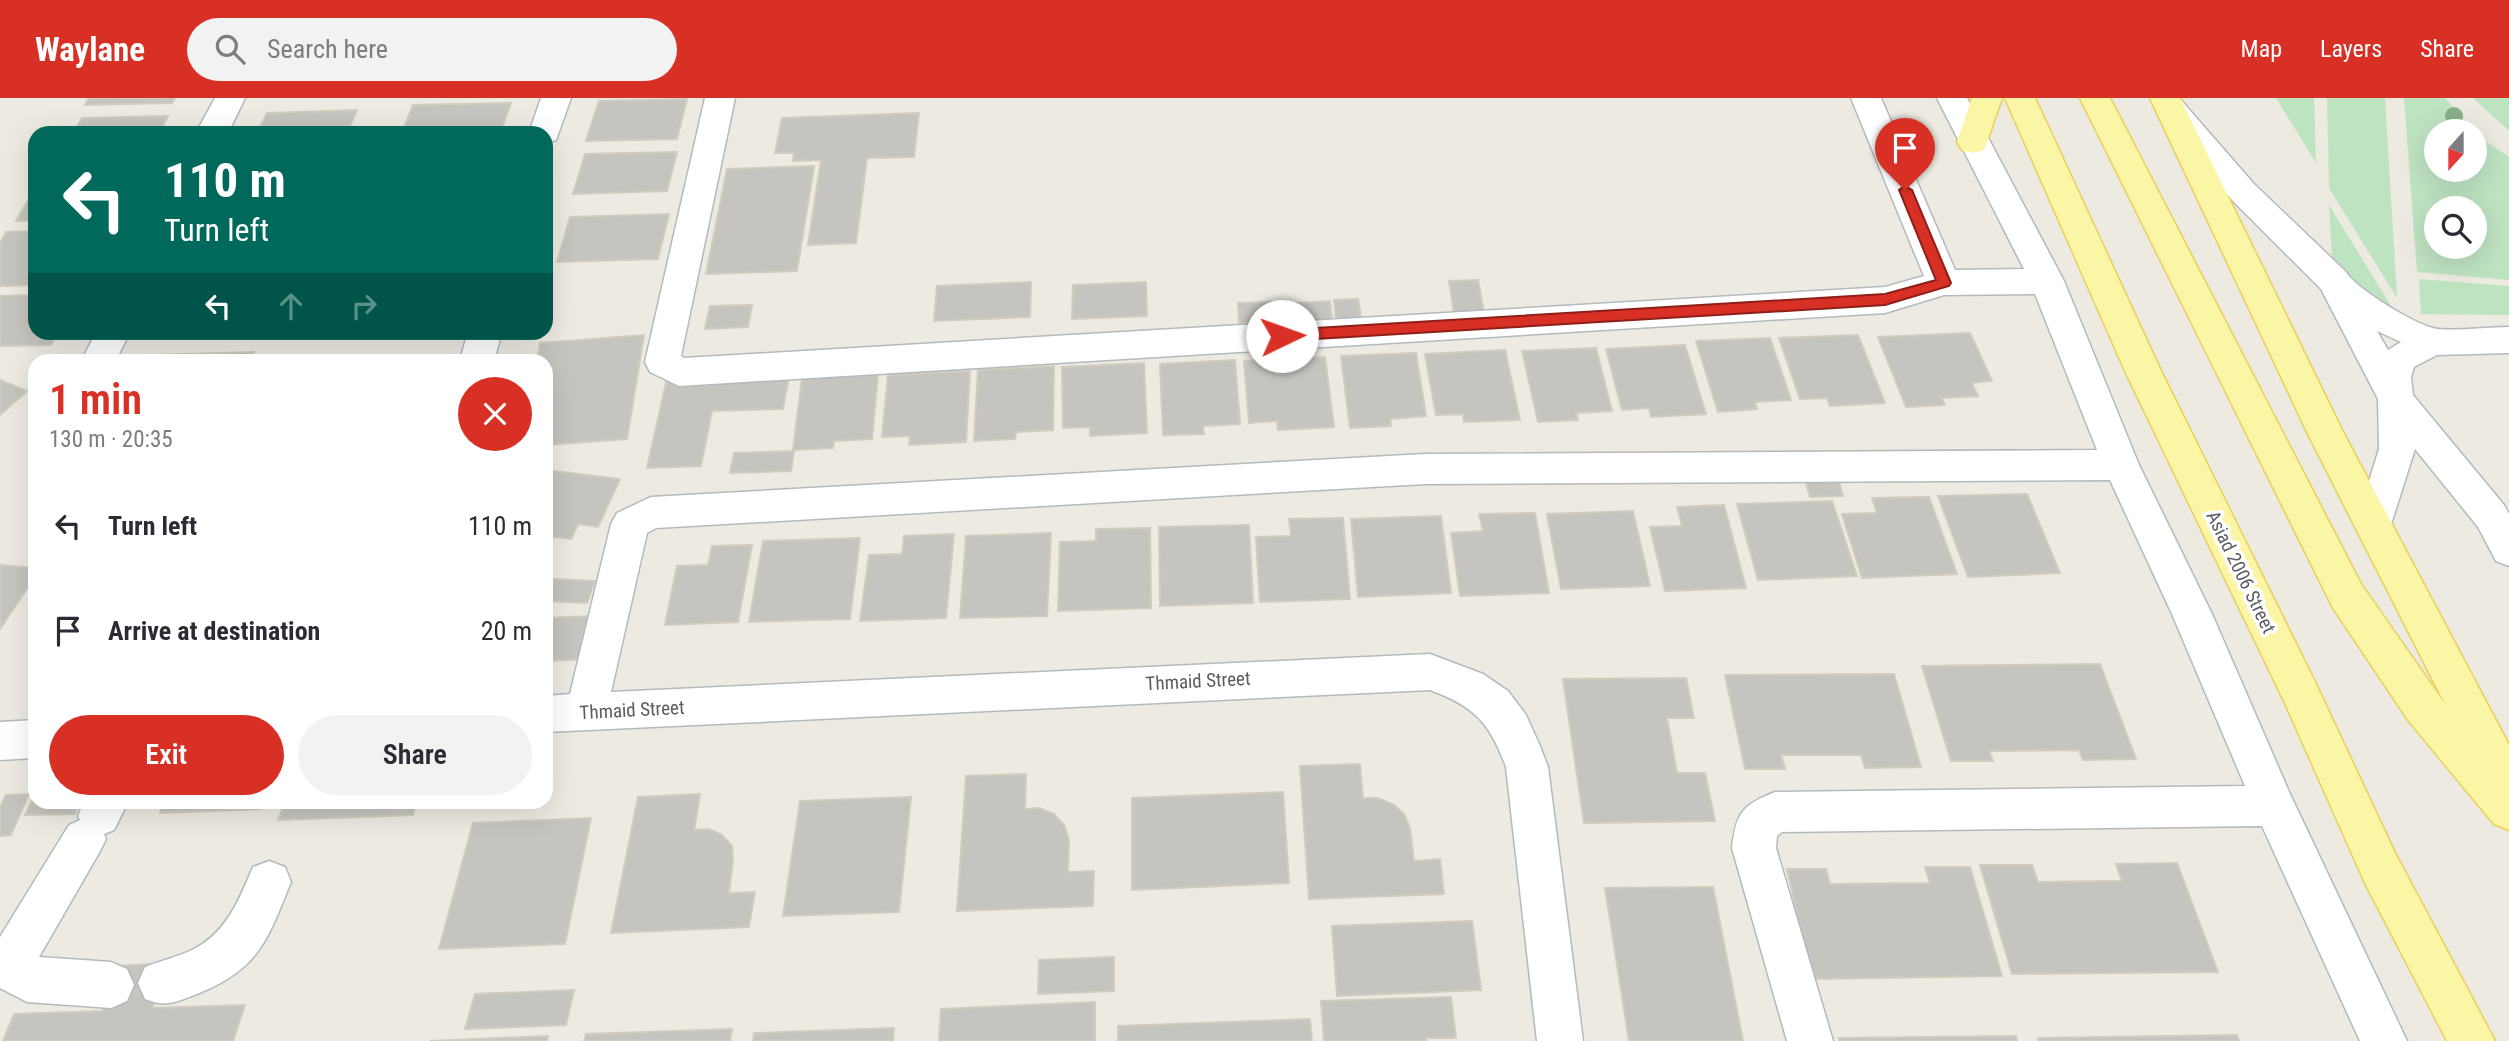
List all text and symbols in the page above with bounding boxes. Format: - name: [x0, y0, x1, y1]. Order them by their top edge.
- search box: [187, 18, 677, 81]
- text: Waylane: [35, 30, 145, 69]
- icon: search: [211, 30, 249, 68]
- text: Search here: [267, 34, 388, 64]
- text: Map: [2241, 35, 2282, 63]
- text: Layers: [2320, 35, 2382, 63]
- text: Share: [2420, 35, 2474, 63]
- pin: [1875, 118, 1935, 190]
- north arrow: [2424, 119, 2487, 182]
- map controls: [2424, 119, 2487, 259]
- icon: arrive: [1886, 129, 1924, 167]
- text: 110 m: [164, 152, 286, 209]
- icon: left: [49, 154, 140, 245]
- button: search: [2424, 196, 2487, 259]
- text: Turn left: [164, 211, 269, 249]
- icon: left: [199, 287, 237, 325]
- icon: ahead: [272, 287, 310, 325]
- icon: right: [345, 287, 383, 325]
- position arrow: [1245, 299, 1319, 373]
- text: 1 min: [49, 375, 142, 424]
- button: close: [458, 377, 532, 451]
- text: 130 m · 20:35: [49, 426, 173, 453]
- icon: left: [49, 507, 87, 545]
- street label: Asiad 2006 Street: [2201, 507, 2281, 637]
- text: Turn left: [108, 511, 197, 541]
- text: 110 m: [468, 511, 532, 541]
- icon: arrive: [49, 612, 87, 650]
- text: Arrive at destination: [108, 616, 320, 646]
- text: 20 m: [481, 616, 532, 646]
- street label: Thmaid Street: [1145, 667, 1251, 695]
- street label: Thmaid Street: [579, 696, 685, 724]
- button: Exit: [49, 715, 284, 795]
- button: Share: [298, 715, 532, 795]

